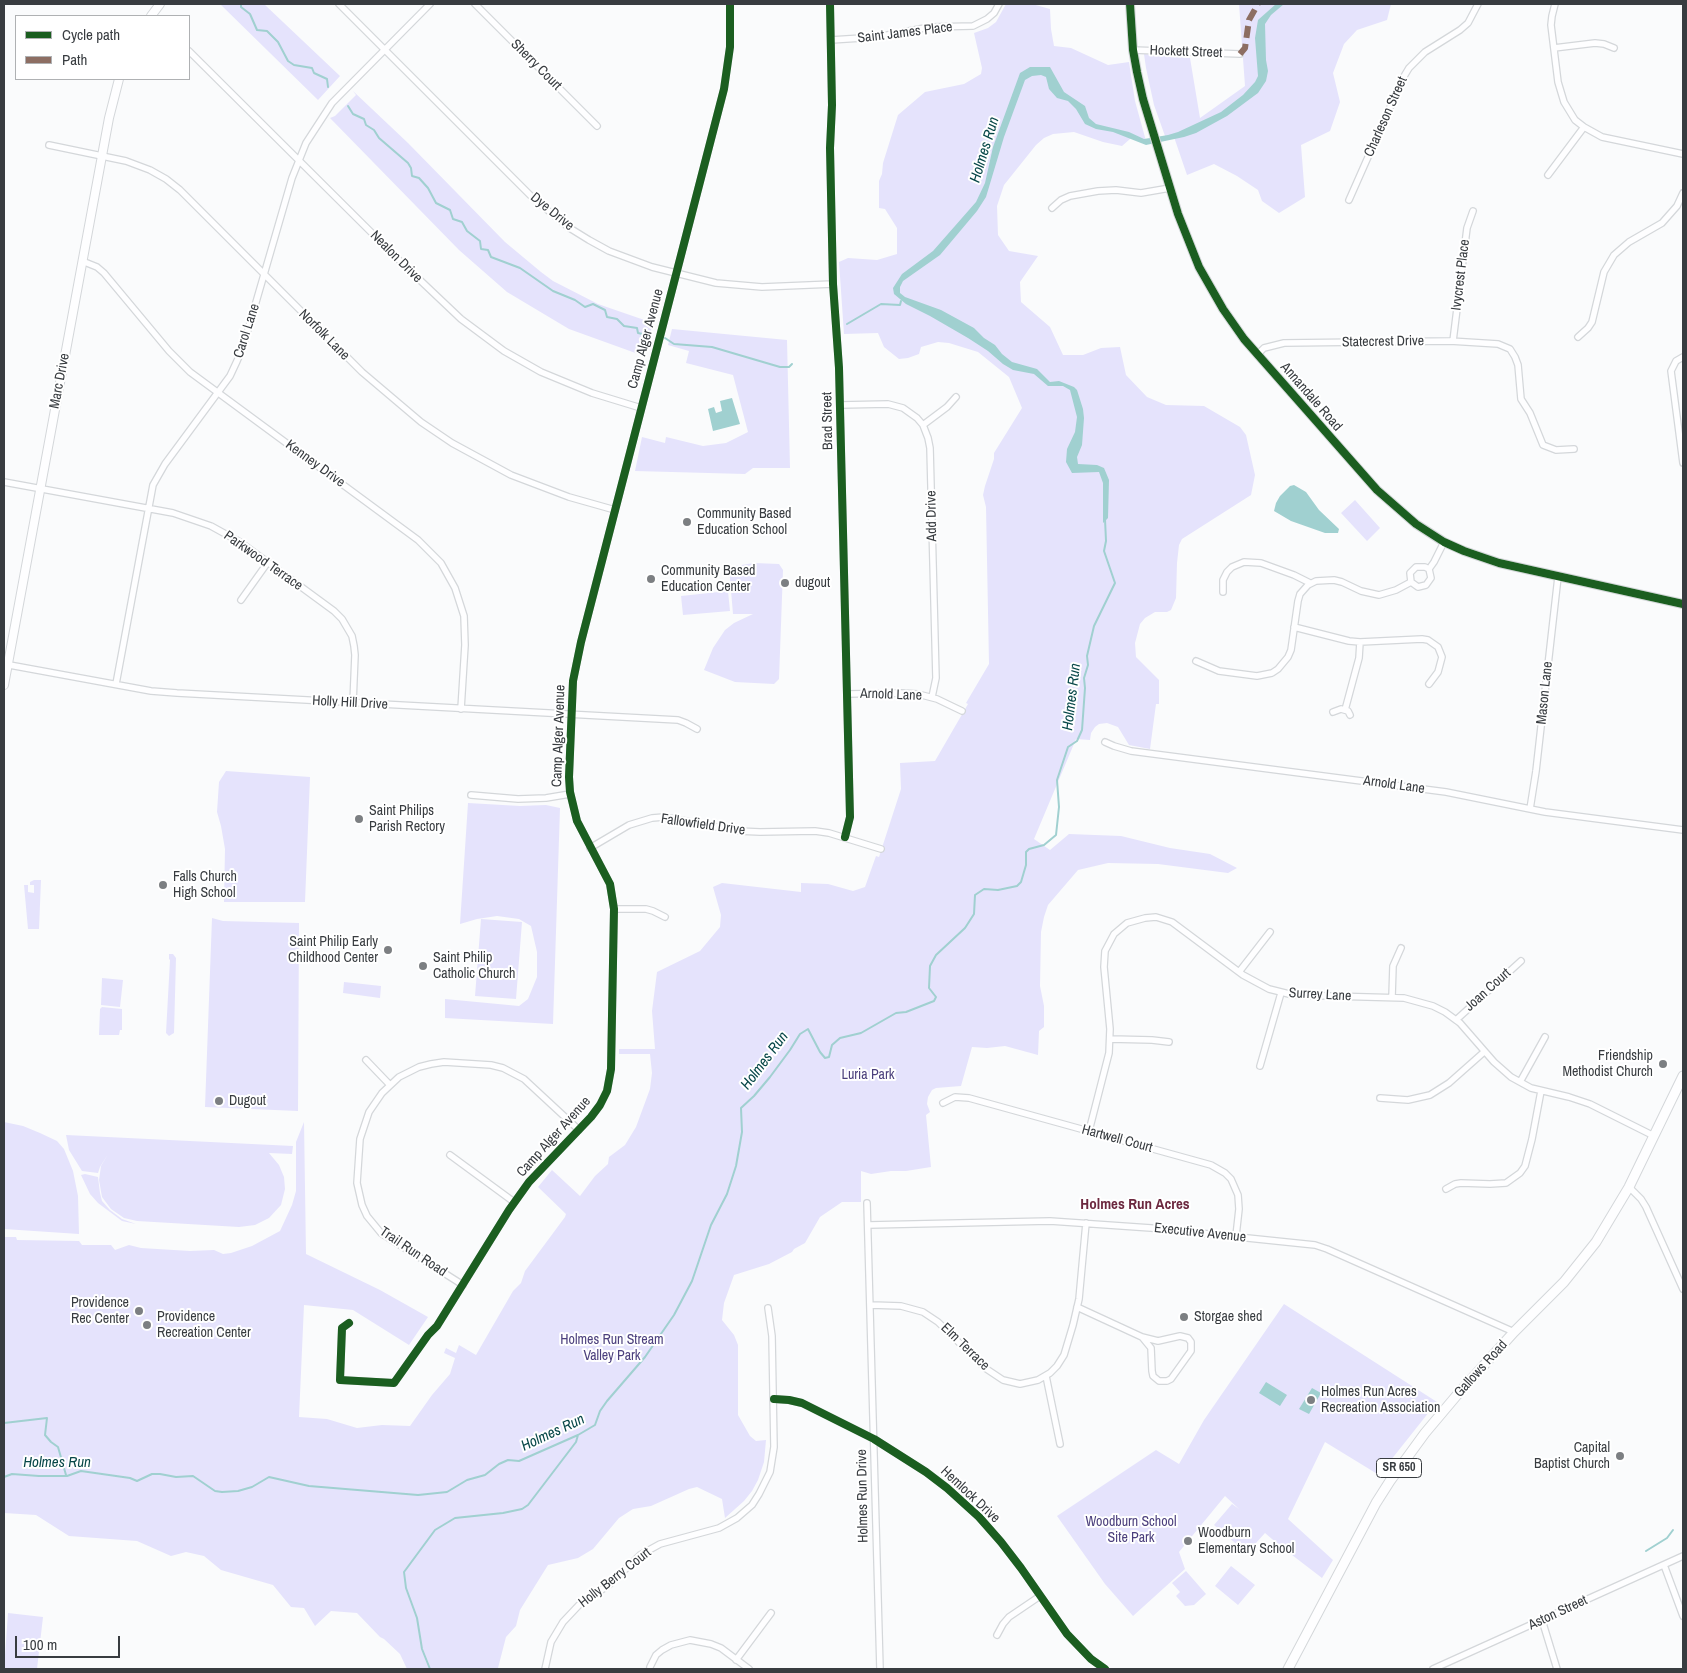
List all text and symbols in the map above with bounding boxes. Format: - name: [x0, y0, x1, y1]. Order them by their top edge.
- legend: [15, 15, 190, 80]
- street label: Saint James Place: [856, 19, 954, 47]
- text: Cycle path: [62, 24, 120, 45]
- street label: Sherry Court: [507, 36, 565, 94]
- street label: Hockett Street: [1149, 42, 1223, 62]
- text: Path: [62, 49, 87, 70]
- street label: Charleson Street: [1361, 74, 1411, 160]
- water label: Holmes Run: [967, 115, 1003, 185]
- street label: Dye Drive: [527, 189, 577, 235]
- street label: Nealon Drive: [366, 227, 426, 287]
- street label: Ivycrest Place: [1448, 239, 1474, 311]
- street label: Camp Alger Avenue: [625, 287, 667, 391]
- street label: Carol Lane: [230, 302, 264, 360]
- street label: Norfolk Lane: [295, 306, 353, 364]
- street label: Statecrest Drive: [1342, 333, 1424, 351]
- street label: Marc Drive: [46, 352, 74, 410]
- street label: Annandale Road: [1277, 359, 1345, 435]
- street label: Brad Street: [819, 392, 837, 450]
- street label: Kenney Drive: [282, 437, 348, 491]
- street label: Add Drive: [923, 490, 941, 542]
- place label: Community Based Education School: [697, 506, 791, 538]
- marker: Community Based Education School: [681, 516, 693, 528]
- street label: Parkwood Terrace: [220, 528, 306, 594]
- place label: Community Based Education Center: [661, 563, 755, 596]
- marker: Community Based Education Center: [645, 573, 657, 585]
- place label: dugout: [795, 575, 830, 591]
- marker: dugout: [779, 577, 791, 589]
- street label: Mason Lane: [1533, 661, 1557, 725]
- water label: Holmes Run: [1059, 662, 1085, 732]
- street label: Camp Alger Avenue: [549, 684, 569, 788]
- street label: Arnold Lane: [860, 686, 922, 704]
- street label: Holly Hill Drive: [312, 693, 388, 713]
- street label: Arnold Lane: [1362, 772, 1426, 798]
- place label: Saint Philips Parish Rectory: [369, 803, 445, 836]
- street label: Fallowfield Drive: [660, 811, 746, 839]
- marker: Saint Philips Parish Rectory: [353, 813, 365, 825]
- place label: Falls Church High School: [173, 869, 237, 902]
- marker: Falls Church High School: [157, 879, 169, 891]
- place label: Saint Philip Early Childhood Center: [288, 934, 378, 966]
- marker: Saint Philip Early Childhood Center: [382, 944, 394, 956]
- place label: Saint Philip Catholic Church: [433, 950, 515, 982]
- marker: Saint Philip Catholic Church: [417, 960, 429, 972]
- street label: Joan Court: [1462, 965, 1514, 1015]
- street label: Surrey Lane: [1288, 985, 1352, 1005]
- water label: Holmes Run: [737, 1029, 793, 1093]
- place label: Friendship Methodist Church: [1562, 1048, 1653, 1080]
- marker: Friendship Methodist Church: [1657, 1058, 1669, 1070]
- park label: Luria Park: [842, 1067, 894, 1083]
- place label: Dugout: [229, 1093, 266, 1109]
- street label: Camp Alger Avenue: [513, 1093, 595, 1181]
- marker: Dugout: [213, 1095, 225, 1107]
- street label: Hartwell Court: [1080, 1121, 1154, 1157]
- district label: Holmes Run Acres: [1080, 1196, 1190, 1214]
- street label: Executive Avenue: [1153, 1220, 1247, 1246]
- street label: Trail Run Road: [376, 1223, 450, 1281]
- place label: Providence Rec Center: [71, 1295, 129, 1328]
- marker: Providence Rec Center: [133, 1305, 145, 1317]
- place label: Providence Recreation Center: [157, 1309, 251, 1341]
- place label: Storgae shed: [1194, 1309, 1262, 1325]
- marker: Storgae shed: [1178, 1311, 1190, 1323]
- marker: Providence Recreation Center: [141, 1319, 153, 1331]
- street label: Elm Terrace: [937, 1320, 993, 1374]
- park label: Holmes Run Stream Valley Park: [560, 1332, 664, 1364]
- street label: Gallows Road: [1451, 1337, 1511, 1401]
- place label: Holmes Run Acres Recreation Association: [1321, 1384, 1440, 1416]
- marker: Holmes Run Acres Recreation Association: [1305, 1394, 1317, 1406]
- water label: Holmes Run: [519, 1411, 587, 1455]
- place label: Capital Baptist Church: [1534, 1440, 1610, 1472]
- street label: Holmes Run Drive: [854, 1449, 872, 1543]
- marker: Capital Baptist Church: [1614, 1450, 1626, 1462]
- water label: Holmes Run: [23, 1454, 91, 1472]
- road number: SR 650: [1376, 1459, 1422, 1478]
- street label: Hemlock Drive: [937, 1463, 1003, 1527]
- park label: Woodburn School Site Park: [1085, 1514, 1177, 1546]
- place label: Woodburn Elementary School: [1198, 1525, 1294, 1558]
- marker: Woodburn Elementary School: [1182, 1535, 1194, 1547]
- street label: Holly Berry Court: [575, 1544, 655, 1612]
- street label: Aston Street: [1526, 1592, 1590, 1634]
- scale bar: [18, 1626, 122, 1658]
- text: 100 m: [23, 1634, 57, 1655]

